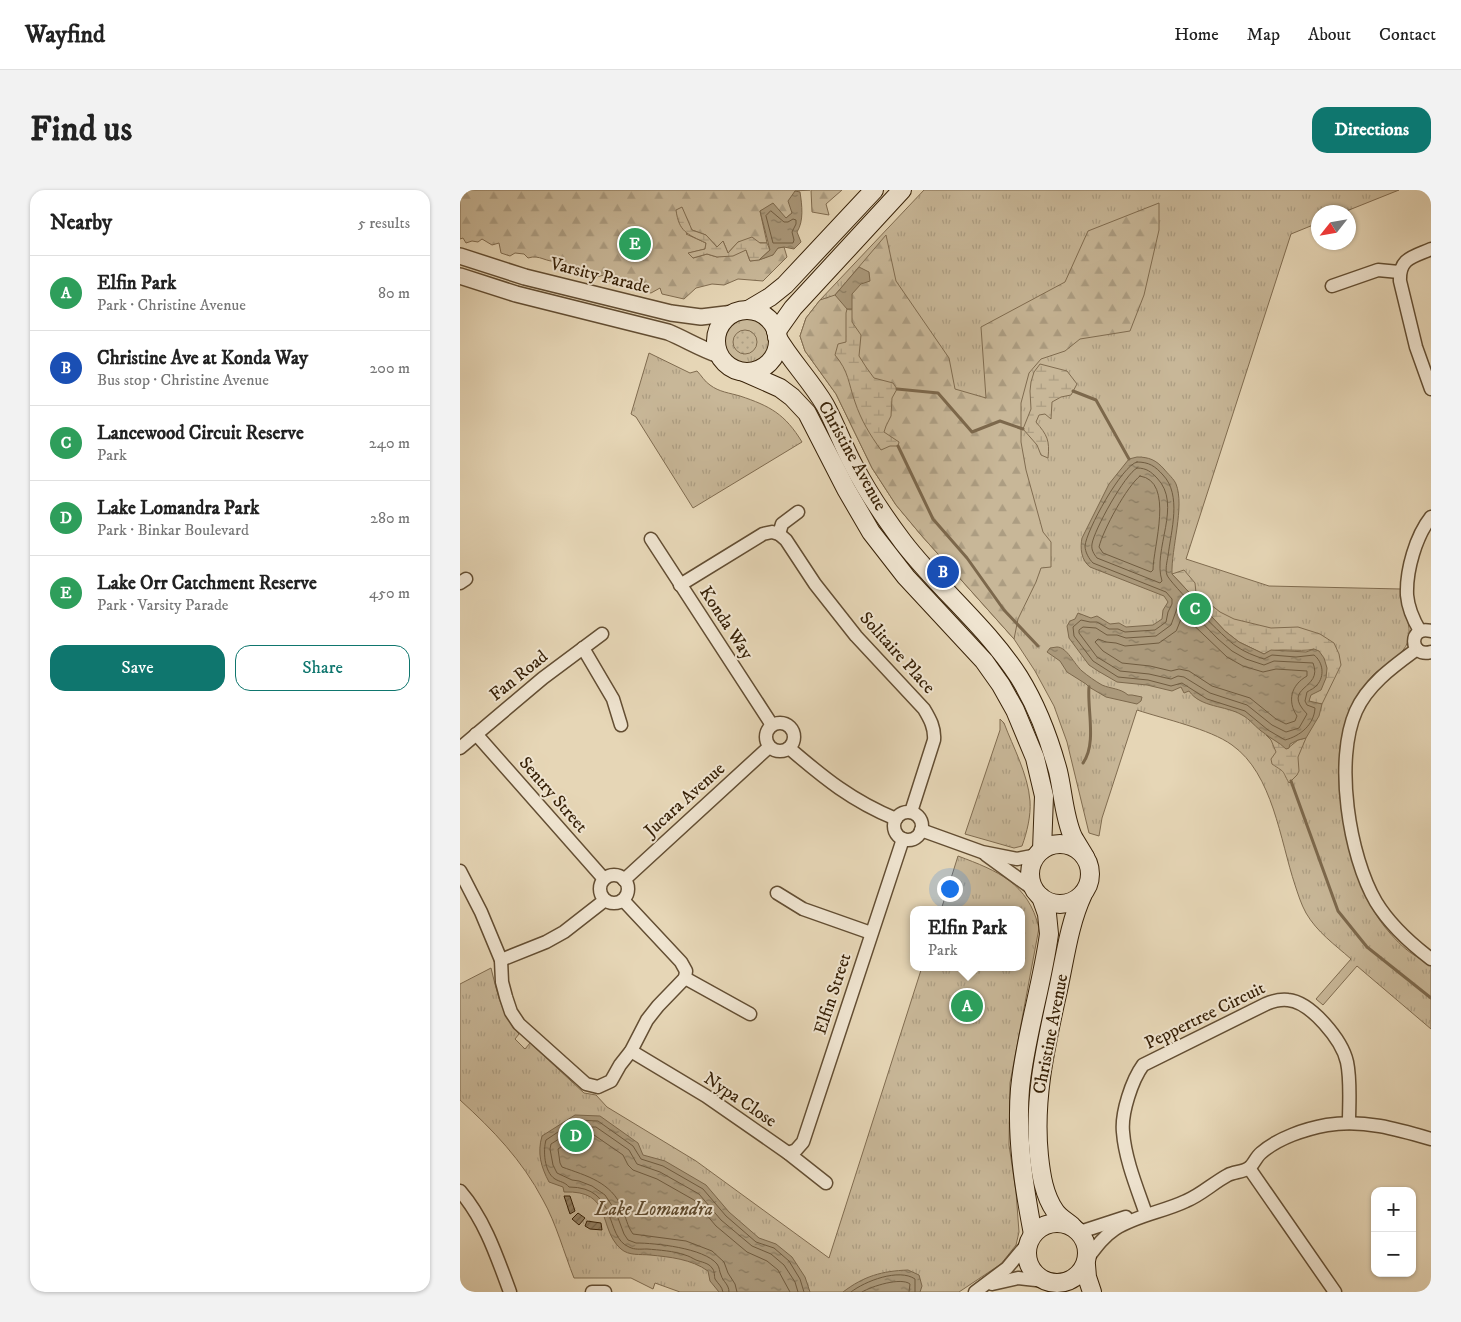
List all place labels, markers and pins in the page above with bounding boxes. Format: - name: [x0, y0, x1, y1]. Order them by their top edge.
- pin: E: [619, 225, 651, 263]
- pin: B: [927, 553, 959, 591]
- pin: C: [1179, 590, 1211, 628]
- pin: A: [951, 987, 983, 1025]
- pin: D: [560, 1117, 592, 1155]

